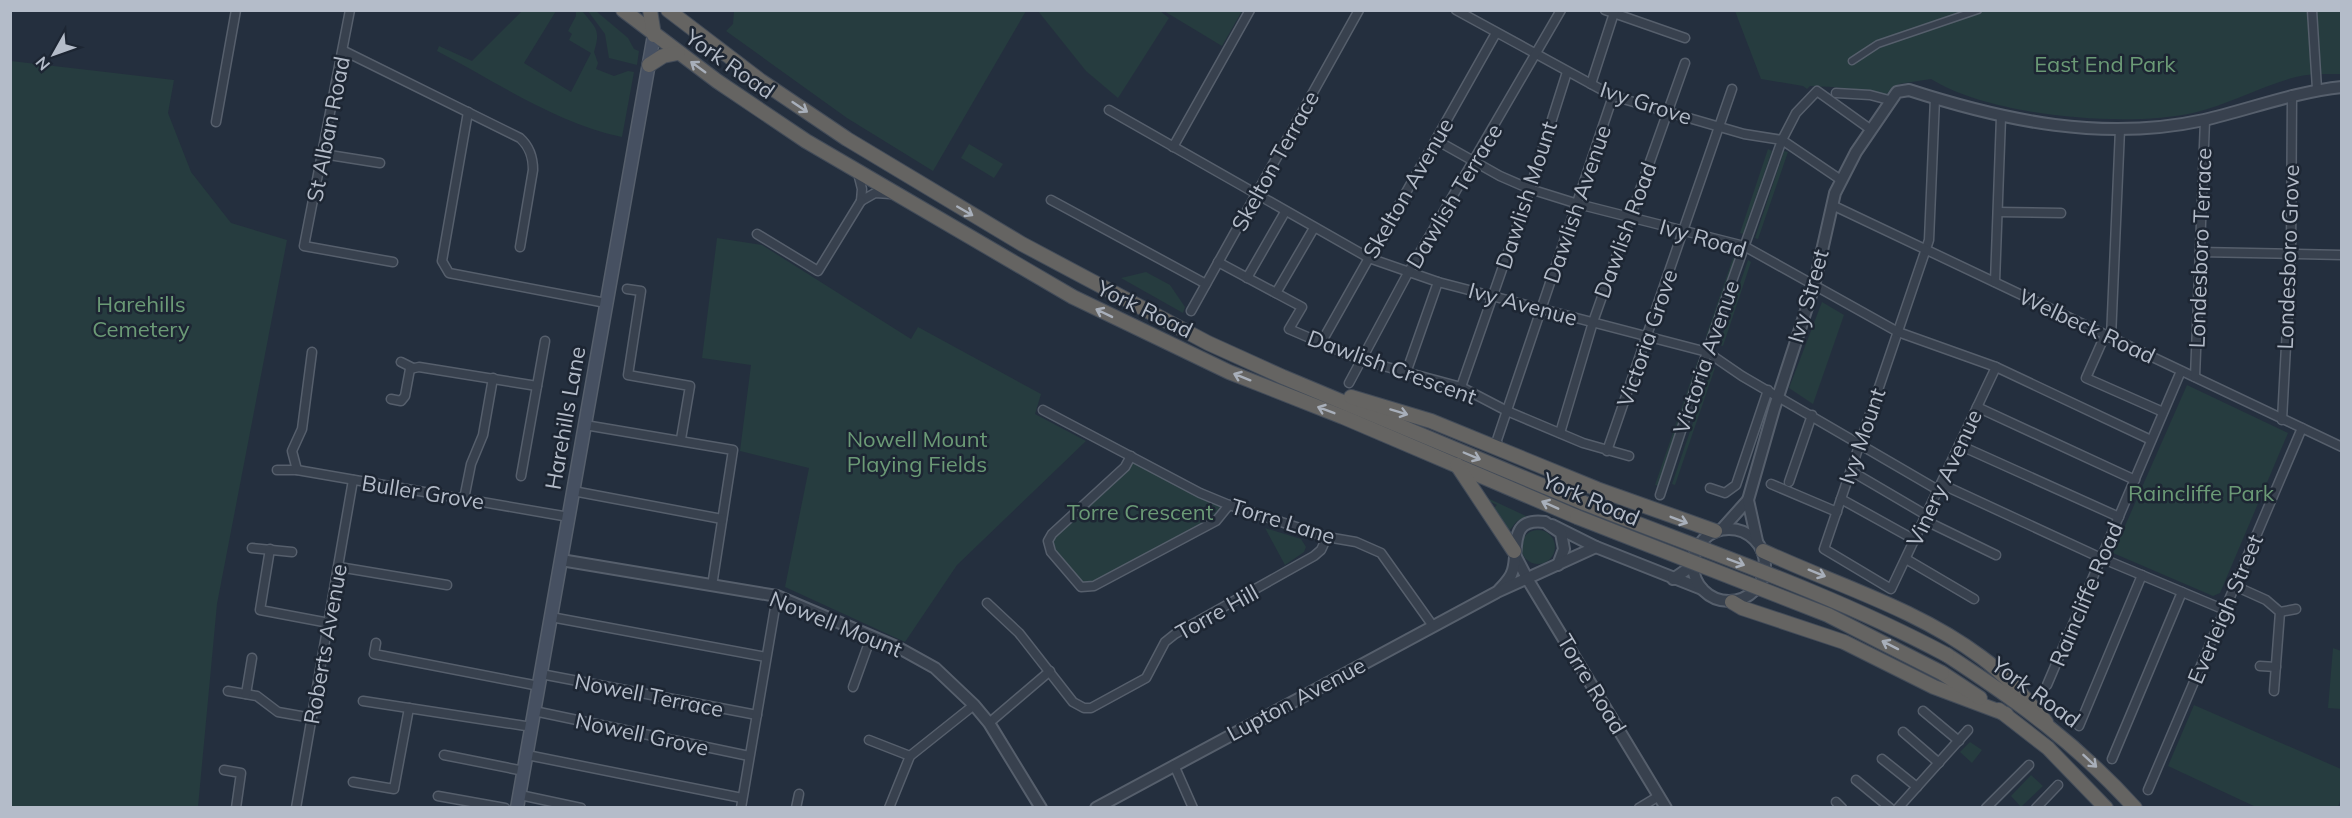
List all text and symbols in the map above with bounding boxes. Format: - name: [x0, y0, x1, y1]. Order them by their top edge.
- street label: York Road: [679, 22, 780, 105]
- north arrow: [24, 24, 84, 84]
- park label: East End Park: [2034, 50, 2176, 78]
- text: N: [31, 53, 54, 75]
- street label: St Alban Road: [300, 54, 356, 204]
- one-way arrow: [690, 61, 706, 73]
- street label: Ivy Grove: [1597, 75, 1695, 131]
- street label: Skelton Terrace: [1225, 86, 1325, 236]
- one-way arrow: [791, 101, 808, 114]
- street label: Skelton Avenue: [1357, 113, 1459, 263]
- street label: Dawlish Mount: [1489, 117, 1563, 272]
- street label: Dawlish Terrace: [1400, 119, 1508, 273]
- street label: Dawlish Avenue: [1537, 121, 1617, 287]
- street label: Londesboro Terrace: [2183, 147, 2217, 349]
- street label: Dawlish Road: [1587, 158, 1663, 302]
- street label: Londesboro Grove: [2271, 164, 2305, 350]
- one-way arrow: [956, 205, 973, 217]
- street label: Ivy Road: [1656, 212, 1750, 264]
- street label: Ivy Street: [1781, 246, 1835, 346]
- street label: Victoria Grove: [1610, 266, 1684, 410]
- street label: York Road: [1092, 273, 1198, 344]
- street label: Ivy Avenue: [1465, 276, 1581, 332]
- street label: Victoria Avenue: [1667, 277, 1745, 437]
- street label: Welbeck Road: [2014, 282, 2160, 370]
- park label: Harehills Cemetery: [92, 290, 190, 343]
- one-way arrow: [1096, 306, 1114, 318]
- street label: Dawlish Crescent: [1304, 323, 1481, 411]
- street label: Harehills Lane: [539, 344, 591, 492]
- one-way arrow: [1234, 371, 1252, 382]
- street label: Ivy Mount: [1833, 384, 1892, 488]
- one-way arrow: [1317, 404, 1336, 415]
- street label: Vinery Avenue: [1900, 405, 1988, 551]
- one-way arrow: [1389, 407, 1408, 418]
- park label: Nowell Mount Playing Fields: [847, 425, 988, 478]
- one-way arrow: [1463, 451, 1481, 463]
- street label: York Road: [1537, 466, 1644, 532]
- street label: Buller Grove: [360, 469, 486, 515]
- park label: Raincliffe Park: [2128, 479, 2275, 507]
- street label: Torre Lane: [1227, 492, 1339, 550]
- park label: Torre Crescent: [1067, 498, 1214, 526]
- one-way arrow: [1541, 499, 1559, 510]
- one-way arrow: [1669, 515, 1688, 526]
- street label: Raincliffe Road: [2043, 518, 2129, 670]
- street label: Everleigh Street: [2181, 530, 2269, 688]
- one-way arrow: [1727, 558, 1745, 569]
- street label: Roberts Avenue: [297, 562, 353, 726]
- one-way arrow: [1807, 568, 1825, 579]
- street label: Torre Hill: [1171, 578, 1263, 646]
- street label: Nowell Mount: [766, 585, 907, 663]
- street label: Torre Road: [1551, 629, 1633, 739]
- one-way arrow: [1882, 639, 1900, 650]
- street label: York Road: [1985, 650, 2086, 734]
- street label: Lupton Avenue: [1222, 651, 1370, 747]
- street label: Nowell Terrace: [572, 667, 726, 723]
- street label: Nowell Grove: [573, 706, 711, 762]
- one-way arrow: [2082, 754, 2097, 768]

